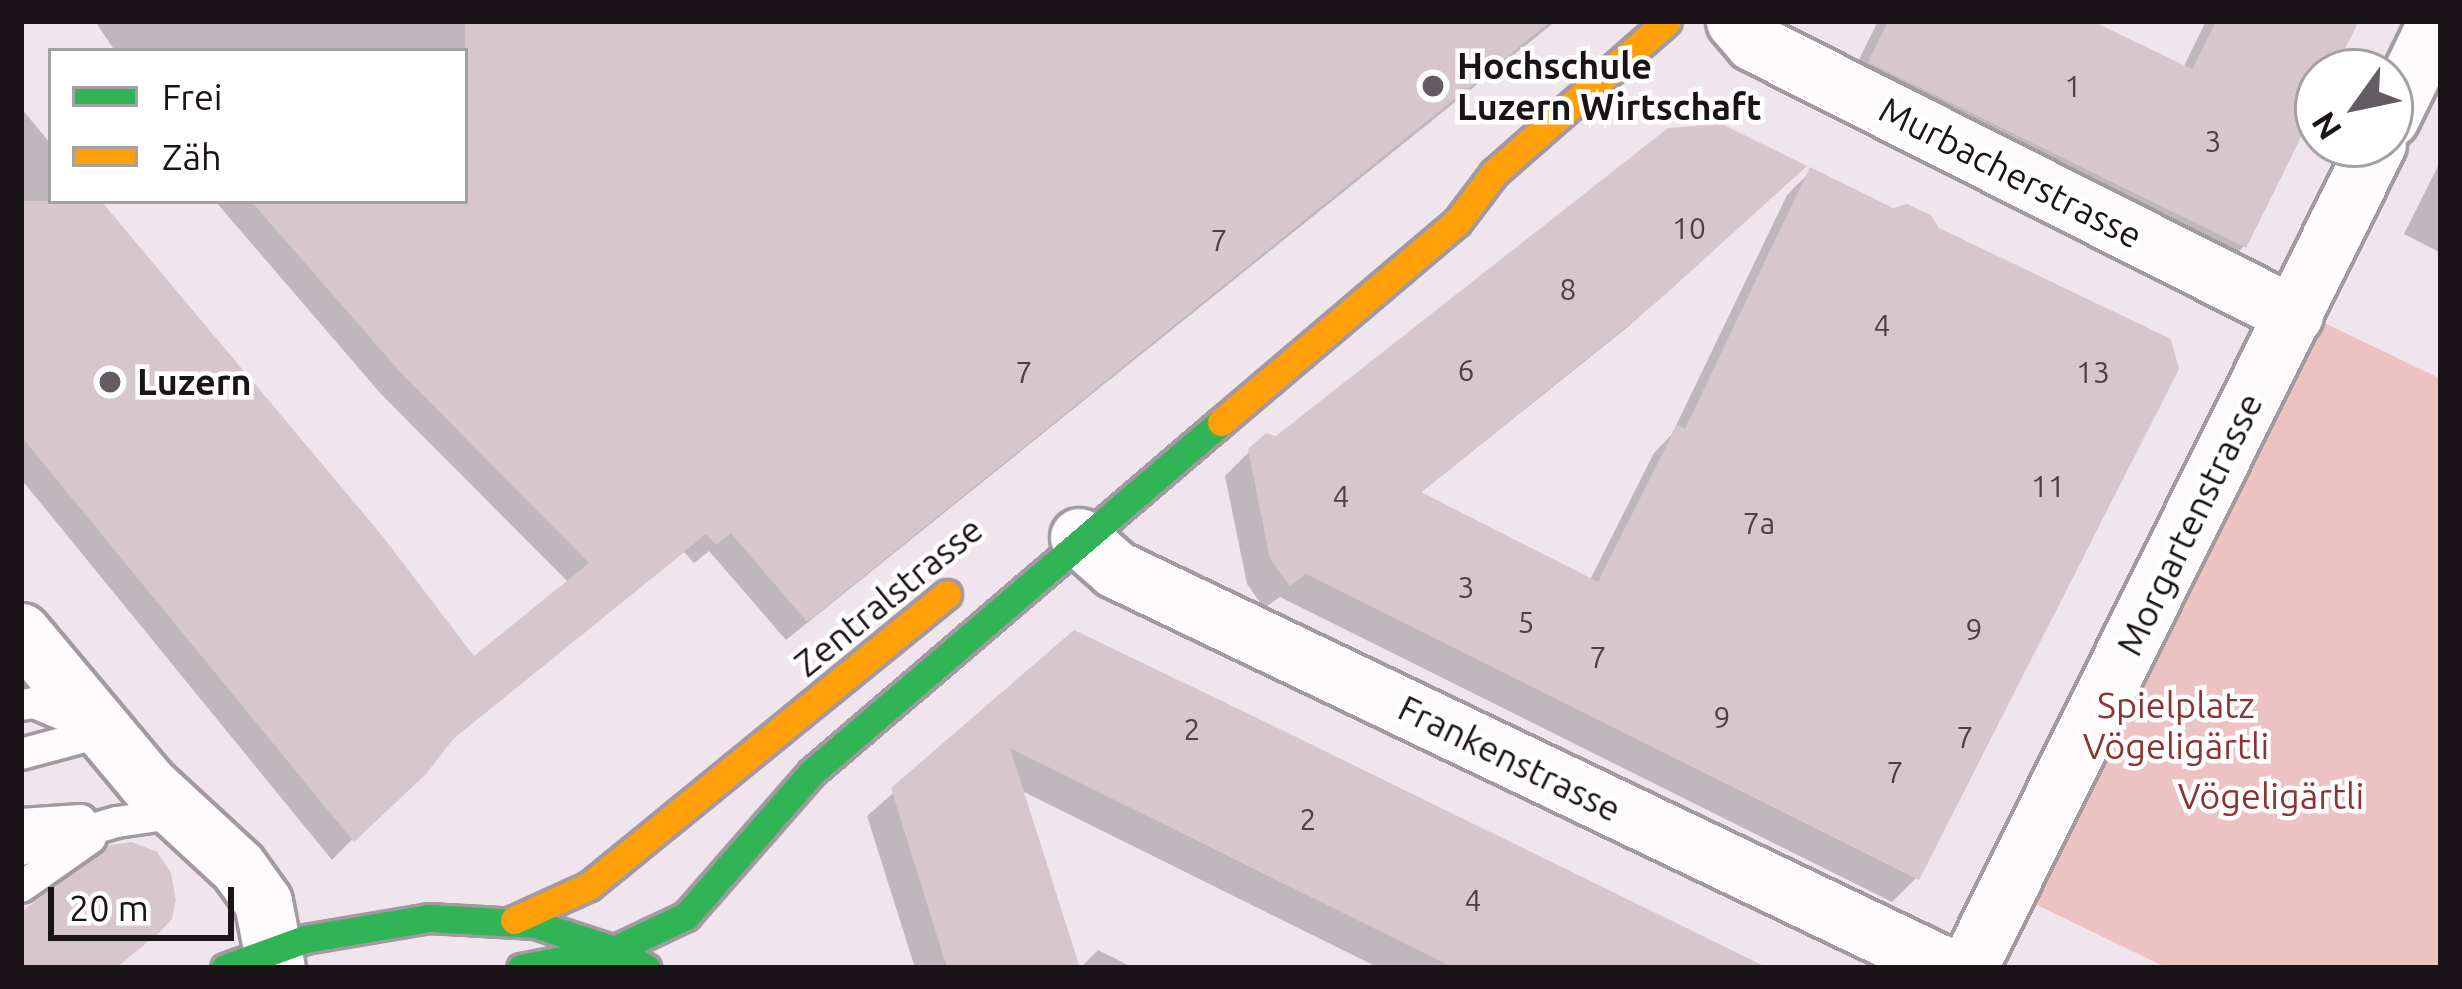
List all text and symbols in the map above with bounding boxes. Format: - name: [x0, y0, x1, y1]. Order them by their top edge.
- place label: Hochschule Luzern Wirtschaft: [1457, 43, 1761, 128]
- legend: [48, 48, 468, 204]
- north arrow: [2294, 48, 2414, 168]
- house number: 1: [2065, 68, 2081, 104]
- marker: Hochschule Luzern Wirtschaft: [1420, 73, 1446, 99]
- text: Frei: [162, 76, 223, 117]
- street label: Murbacherstrasse: [1873, 87, 2149, 257]
- text: N: [2304, 106, 2348, 147]
- house number: 3: [2205, 123, 2221, 159]
- text: Zäh: [162, 136, 221, 177]
- house number: 10: [1672, 210, 1706, 246]
- house number: 7: [1211, 222, 1227, 258]
- house number: 8: [1560, 271, 1576, 307]
- house number: 4: [1874, 307, 1890, 343]
- house number: 6: [1458, 352, 1474, 388]
- house number: 7: [1016, 354, 1032, 390]
- house number: 13: [2076, 354, 2110, 390]
- place label: Luzern: [137, 360, 252, 404]
- marker: Luzern: [94, 366, 126, 398]
- street label: Morgartenstrasse: [2107, 386, 2271, 662]
- house number: 11: [2031, 468, 2065, 504]
- house number: 4: [1333, 478, 1349, 514]
- house number: 7a: [1743, 505, 1775, 541]
- street label: Zentralstrasse: [785, 507, 991, 685]
- house number: 3: [1458, 569, 1474, 605]
- house number: 5: [1518, 604, 1534, 640]
- house number: 9: [1966, 611, 1982, 647]
- house number: 7: [1590, 639, 1606, 675]
- park label: Spielplatz Vögeligärtli: [2083, 682, 2269, 767]
- street label: Frankenstrasse: [1392, 686, 1628, 830]
- house number: 9: [1714, 699, 1730, 735]
- house number: 2: [1184, 711, 1200, 747]
- house number: 7: [1957, 719, 1973, 755]
- house number: 7: [1887, 754, 1903, 790]
- park label: Vögeligärtli: [2178, 774, 2364, 818]
- house number: 2: [1300, 801, 1316, 837]
- scale bar: [54, 863, 240, 937]
- house number: 4: [1465, 882, 1481, 918]
- text: 20 m: [69, 887, 149, 928]

